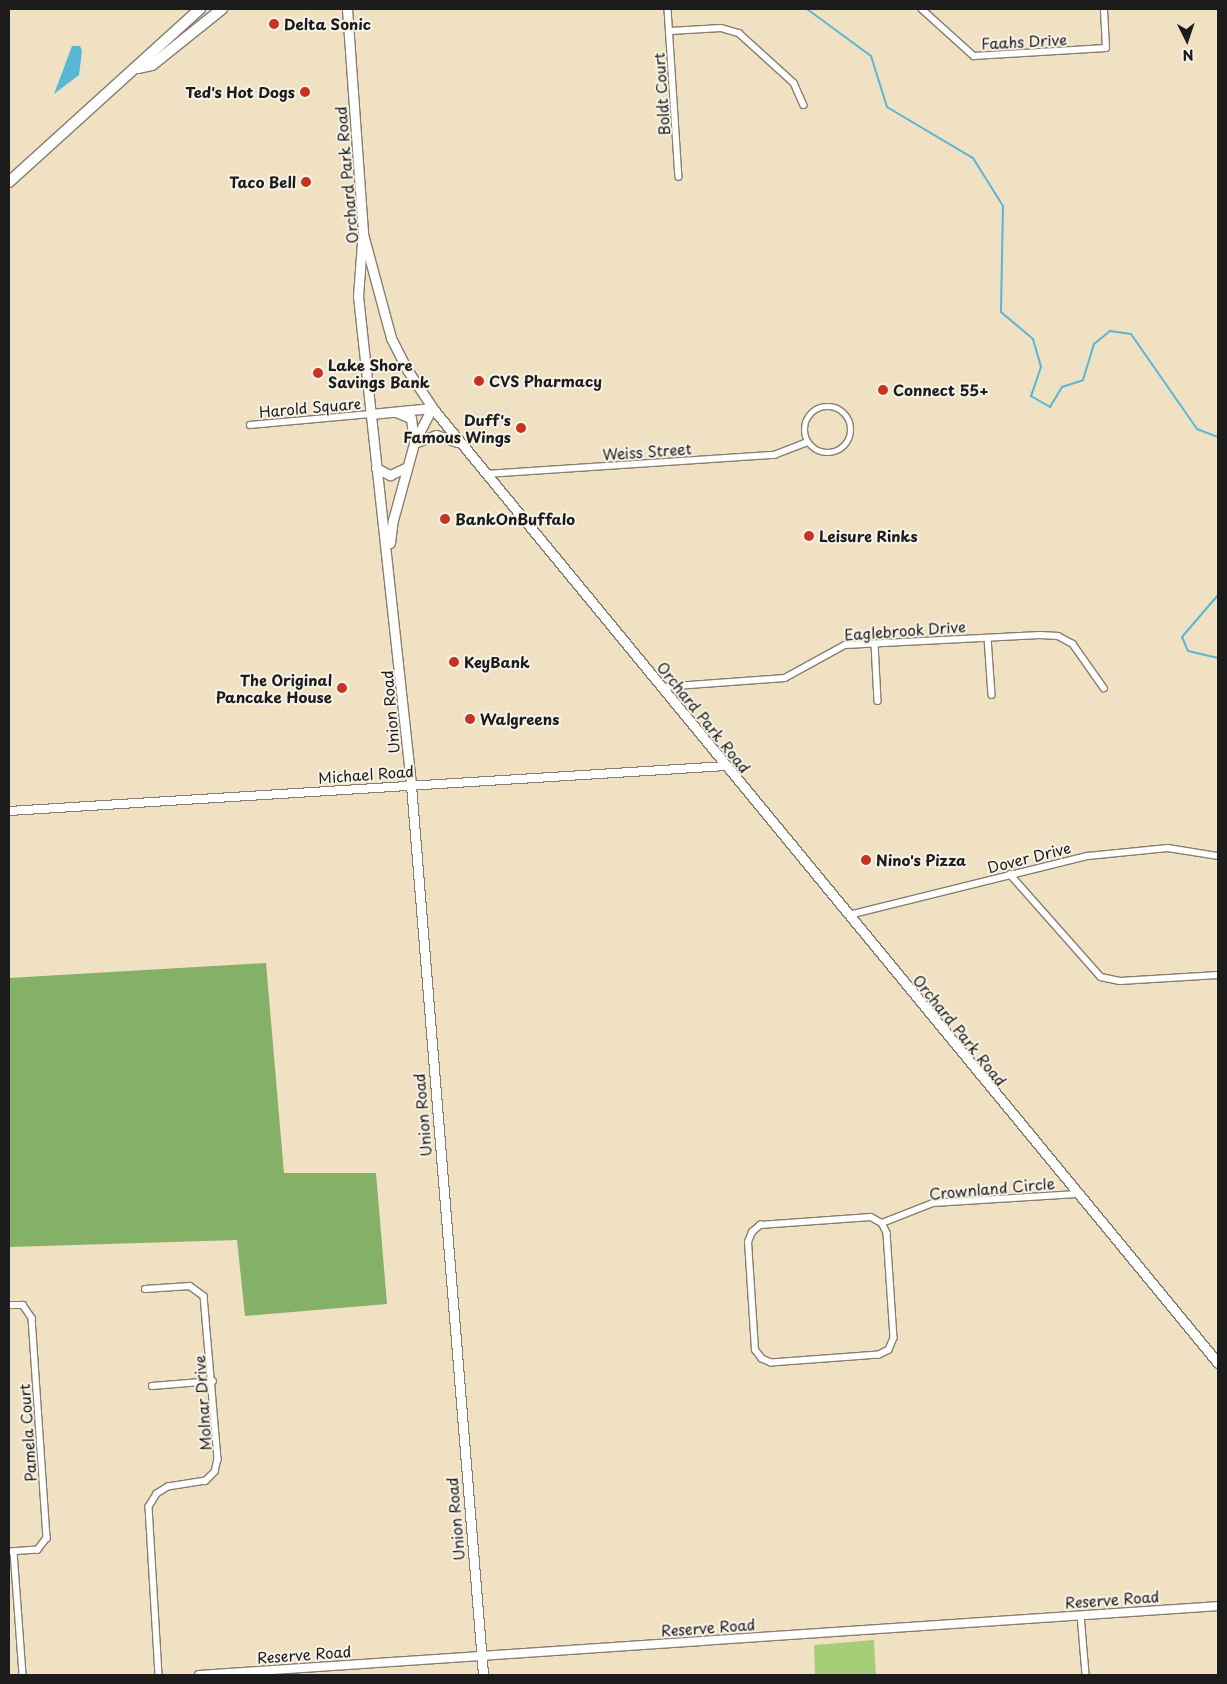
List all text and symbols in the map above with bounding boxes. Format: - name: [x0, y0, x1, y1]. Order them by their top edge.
- place label: Delta Sonic: [284, 15, 371, 33]
- north arrow: [1162, 15, 1212, 65]
- marker: Delta Sonic: [268, 18, 280, 30]
- street label: Faahs Drive: [981, 30, 1067, 52]
- text: N: [1182, 45, 1194, 66]
- street label: Boldt Court: [649, 52, 673, 136]
- place label: Ted's Hot Dogs: [185, 83, 295, 101]
- marker: Ted's Hot Dogs: [299, 86, 311, 98]
- street label: Orchard Park Road: [331, 105, 361, 245]
- place label: Taco Bell: [228, 173, 296, 191]
- marker: Taco Bell: [300, 176, 312, 188]
- place label: Lake Shore Savings Bank: [328, 355, 430, 390]
- marker: Lake Shore Savings Bank: [312, 367, 324, 379]
- place label: CVS Pharmacy: [489, 372, 604, 390]
- marker: CVS Pharmacy: [473, 375, 485, 387]
- place label: Connect 55+: [893, 381, 989, 399]
- marker: Connect 55+: [877, 384, 889, 396]
- street label: Harold Square: [257, 393, 363, 421]
- place label: Duff's Famous Wings: [402, 410, 511, 445]
- marker: Duff's Famous Wings: [515, 422, 527, 434]
- street label: Weiss Street: [601, 439, 693, 463]
- place label: BankOnBuffalo: [455, 510, 575, 528]
- marker: BankOnBuffalo: [439, 513, 451, 525]
- place label: Leisure Rinks: [819, 527, 917, 545]
- marker: Leisure Rinks: [803, 530, 815, 542]
- street label: Eaglebrook Drive: [843, 617, 967, 643]
- place label: KeyBank: [464, 653, 530, 671]
- marker: KeyBank: [448, 656, 460, 668]
- street label: Orchard Park Road: [653, 657, 755, 777]
- place label: The Original Pancake House: [216, 670, 332, 705]
- street label: Union Road: [377, 670, 403, 754]
- marker: The Original Pancake House: [336, 682, 348, 694]
- place label: Walgreens: [480, 710, 559, 728]
- marker: Walgreens: [464, 713, 476, 725]
- street label: Michael Road: [317, 762, 415, 786]
- street label: Dover Drive: [985, 838, 1073, 876]
- place label: Nino's Pizza: [876, 851, 966, 869]
- marker: Nino's Pizza: [860, 854, 872, 866]
- street label: Orchard Park Road: [909, 970, 1011, 1090]
- street label: Union Road: [409, 1073, 435, 1157]
- street label: Crownland Circle: [928, 1174, 1056, 1202]
- street label: Molnar Drive: [190, 1355, 214, 1451]
- street label: Pamela Court: [15, 1383, 39, 1483]
- street label: Union Road: [442, 1477, 468, 1561]
- street label: Reserve Road: [1064, 1587, 1160, 1611]
- street label: Reserve Road: [660, 1615, 756, 1639]
- street label: Reserve Road: [256, 1642, 352, 1666]

